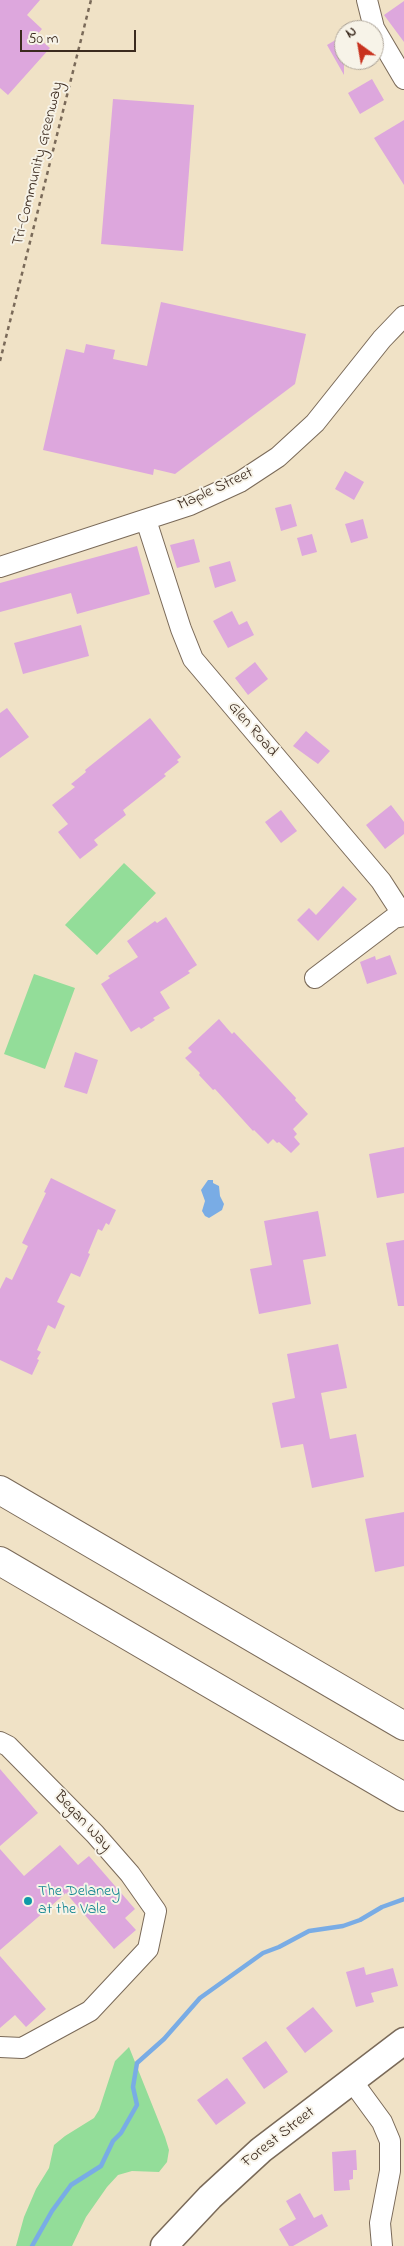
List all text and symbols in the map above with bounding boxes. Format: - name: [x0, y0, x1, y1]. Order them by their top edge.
- scale bar: [22, 20, 139, 52]
- north arrow: [334, 20, 384, 70]
- text: N: [342, 21, 361, 44]
- text: 50 m: [28, 28, 58, 50]
- street label: Tri-Community Greenway: [9, 80, 69, 248]
- street label: Maple Street: [175, 464, 257, 516]
- street label: Glen Road: [223, 699, 281, 761]
- street label: Began Way: [49, 1788, 115, 1856]
- place label: The Delaney at the Vale: [38, 1882, 120, 1920]
- marker: The Delaney at the Vale: [22, 1895, 34, 1907]
- street label: Forest Street: [239, 2104, 319, 2172]

